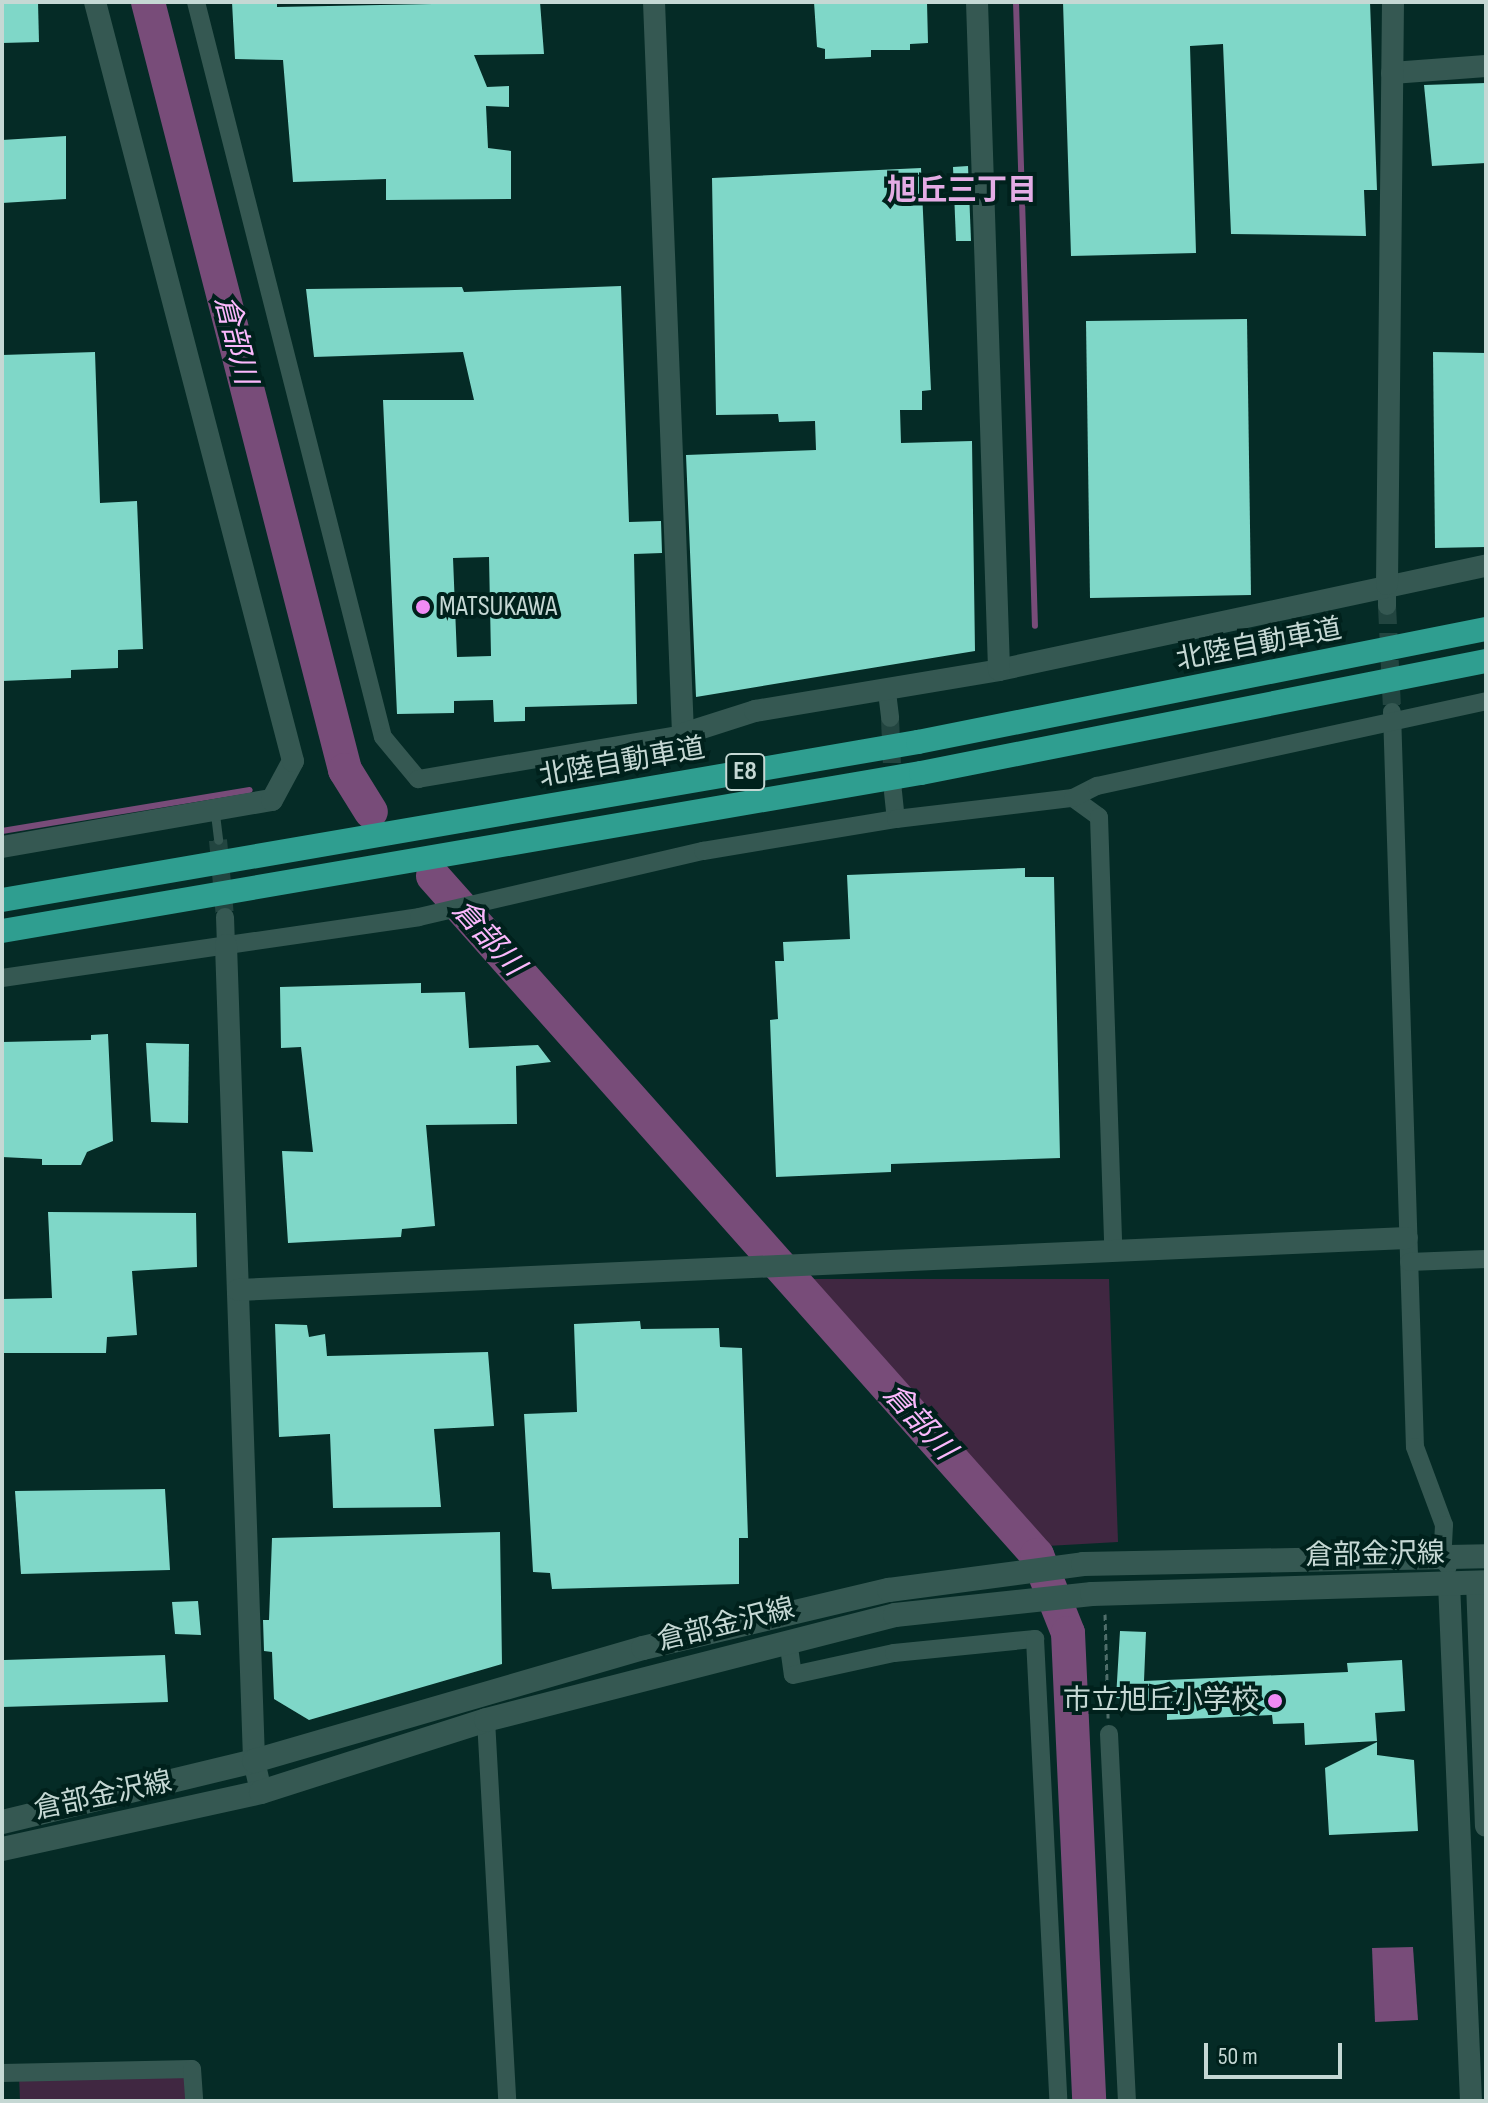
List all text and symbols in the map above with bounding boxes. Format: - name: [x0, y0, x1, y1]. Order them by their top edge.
- district label: 旭丘三丁目: [887, 173, 1037, 209]
- water label: 倉部川: [207, 292, 263, 388]
- place label: MATSUKAWA: [439, 590, 557, 624]
- marker: MATSUKAWA: [414, 598, 432, 616]
- street label: 北陸自動車道: [1173, 612, 1345, 678]
- street label: 北陸自動車道: [536, 732, 708, 794]
- road number: E8: [725, 750, 765, 794]
- water label: 倉部川: [445, 893, 531, 983]
- water label: 倉部川: [876, 1377, 962, 1467]
- street label: 倉部金沢線: [1305, 1537, 1445, 1573]
- street label: 倉部金沢線: [654, 1592, 798, 1658]
- place label: 市立旭丘小学校: [1063, 1684, 1259, 1718]
- marker: 市立旭丘小学校: [1266, 1692, 1284, 1710]
- street label: 倉部金沢線: [31, 1765, 175, 1827]
- scale bar: [1208, 2027, 1346, 2077]
- text: 50 m: [1218, 2042, 1258, 2071]

